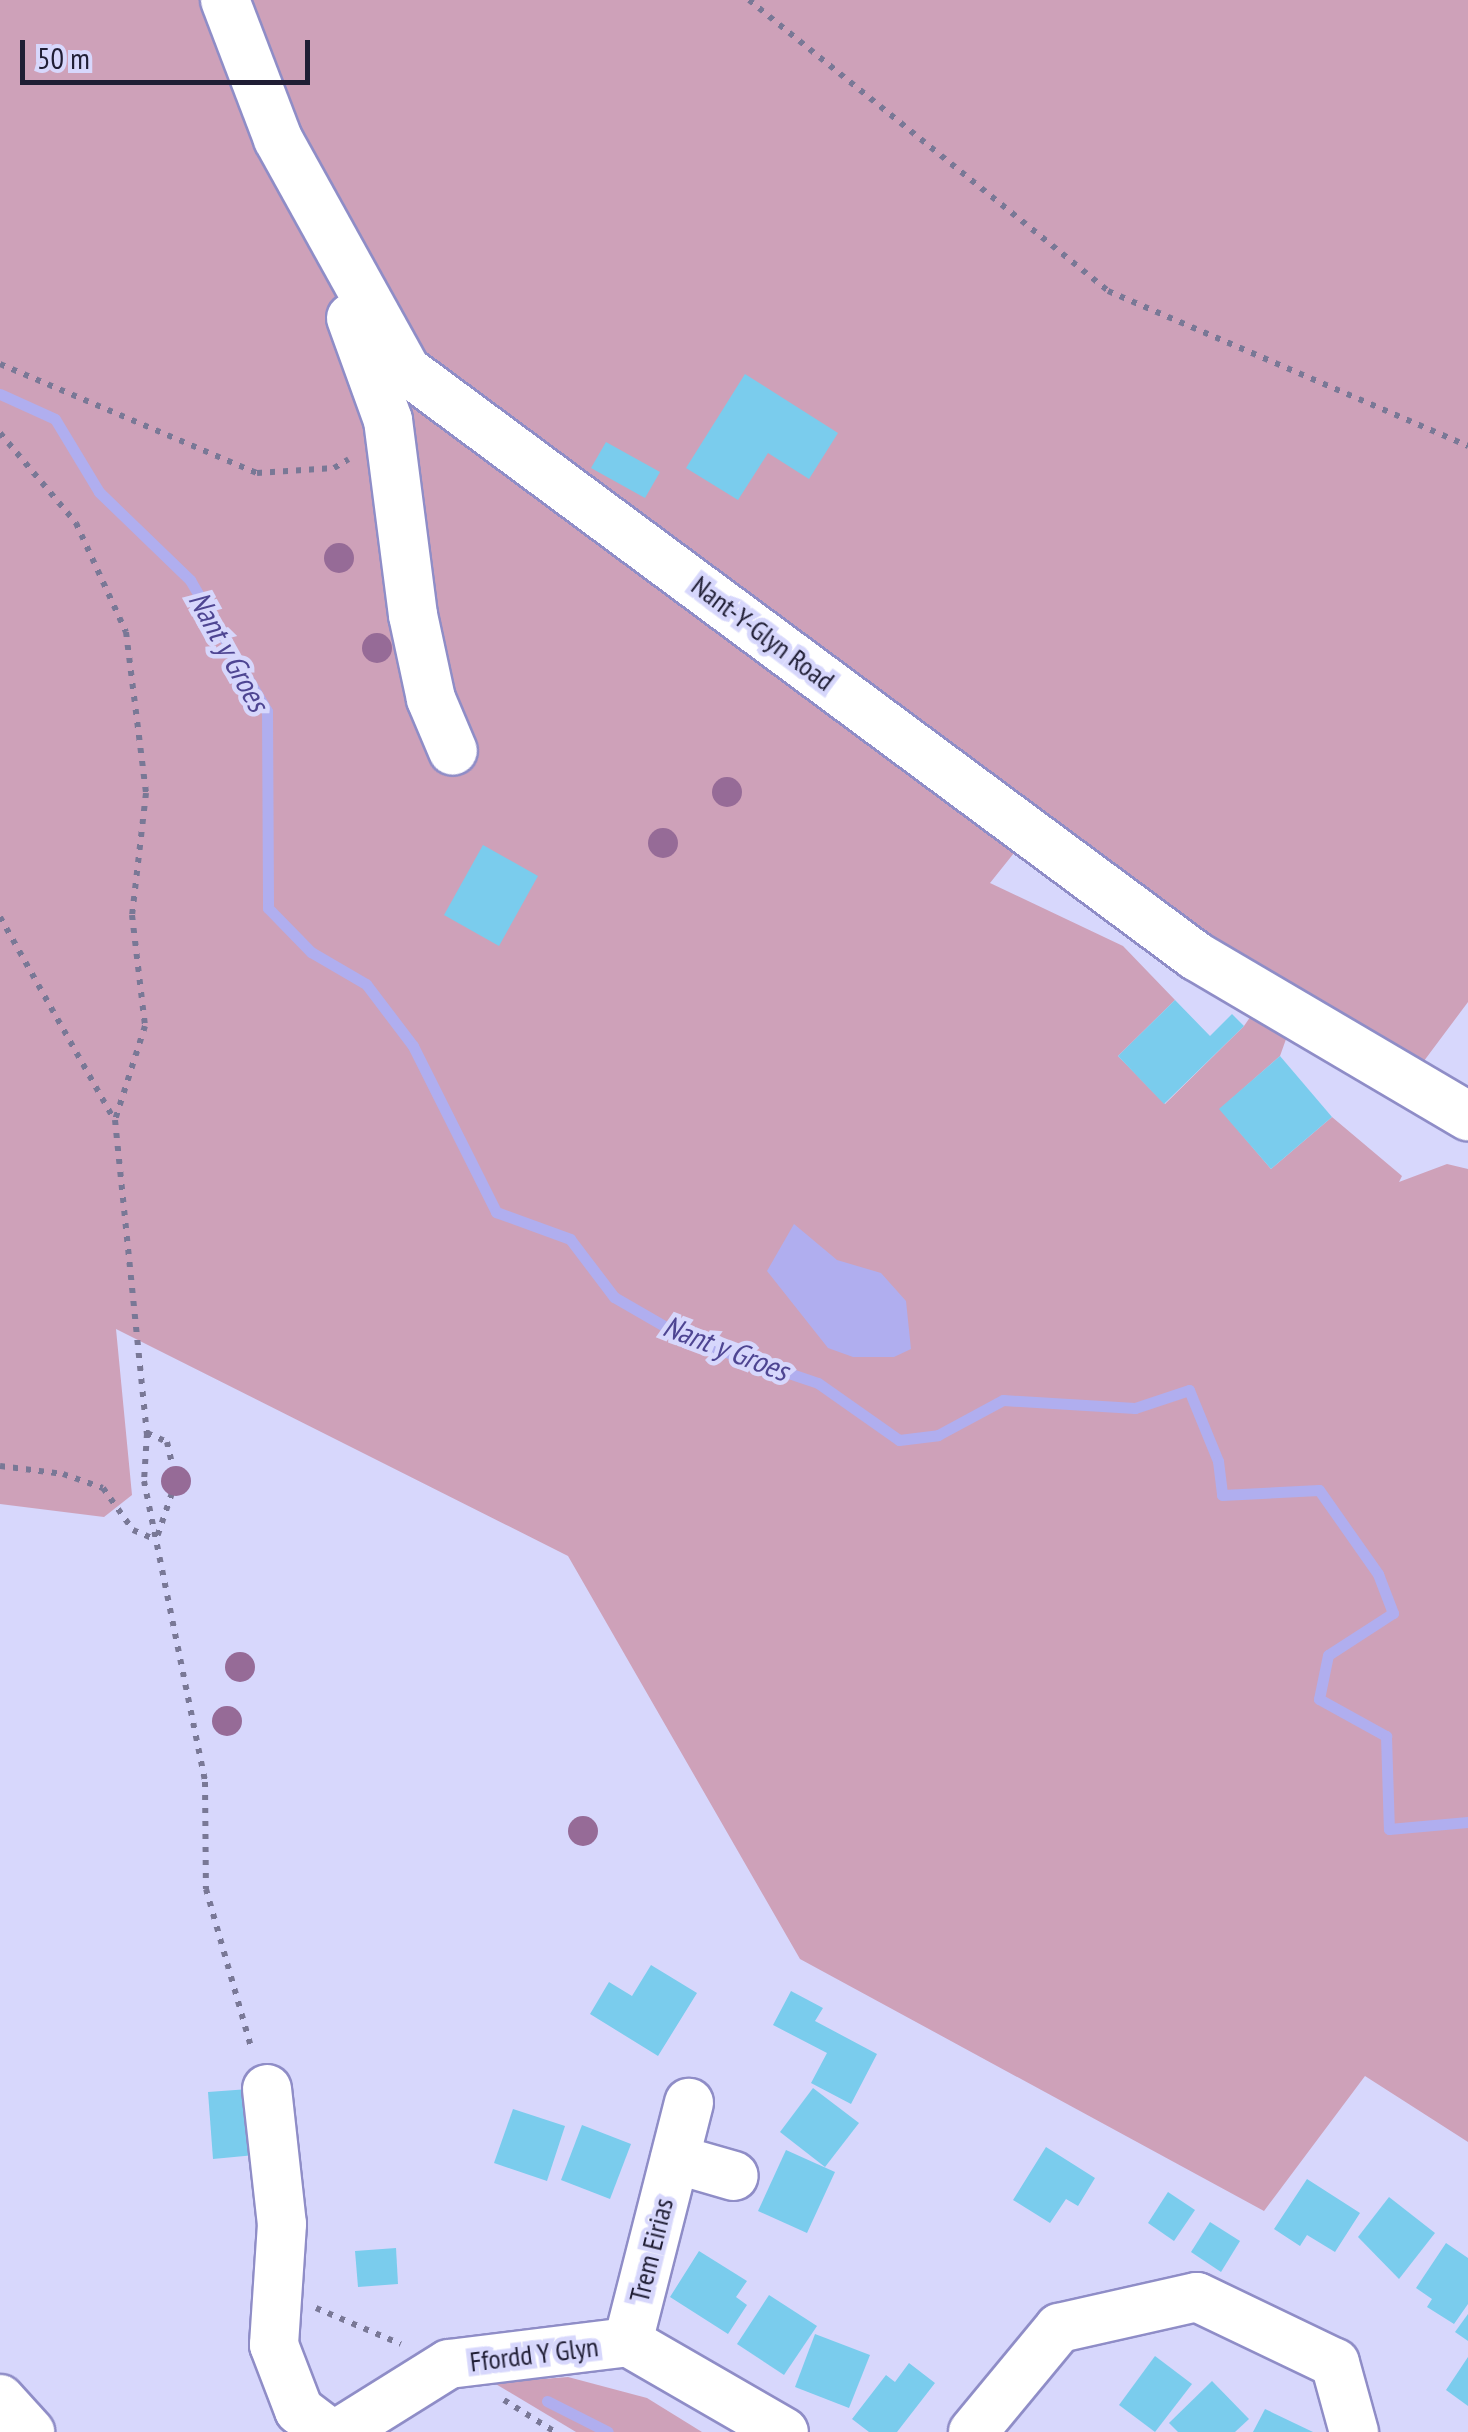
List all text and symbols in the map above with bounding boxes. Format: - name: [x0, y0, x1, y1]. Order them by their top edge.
- scale bar: [25, 20, 315, 82]
- text: 50 m: [37, 38, 90, 77]
- street label: Nant-Y-Glyn Road: [685, 568, 841, 698]
- water label: Nant y Groes: [181, 585, 277, 717]
- water label: Nant y Groes: [658, 1308, 794, 1388]
- street label: Trem Eirias: [622, 2194, 680, 2306]
- street label: Ffordd Y Glyn: [467, 2329, 601, 2379]

